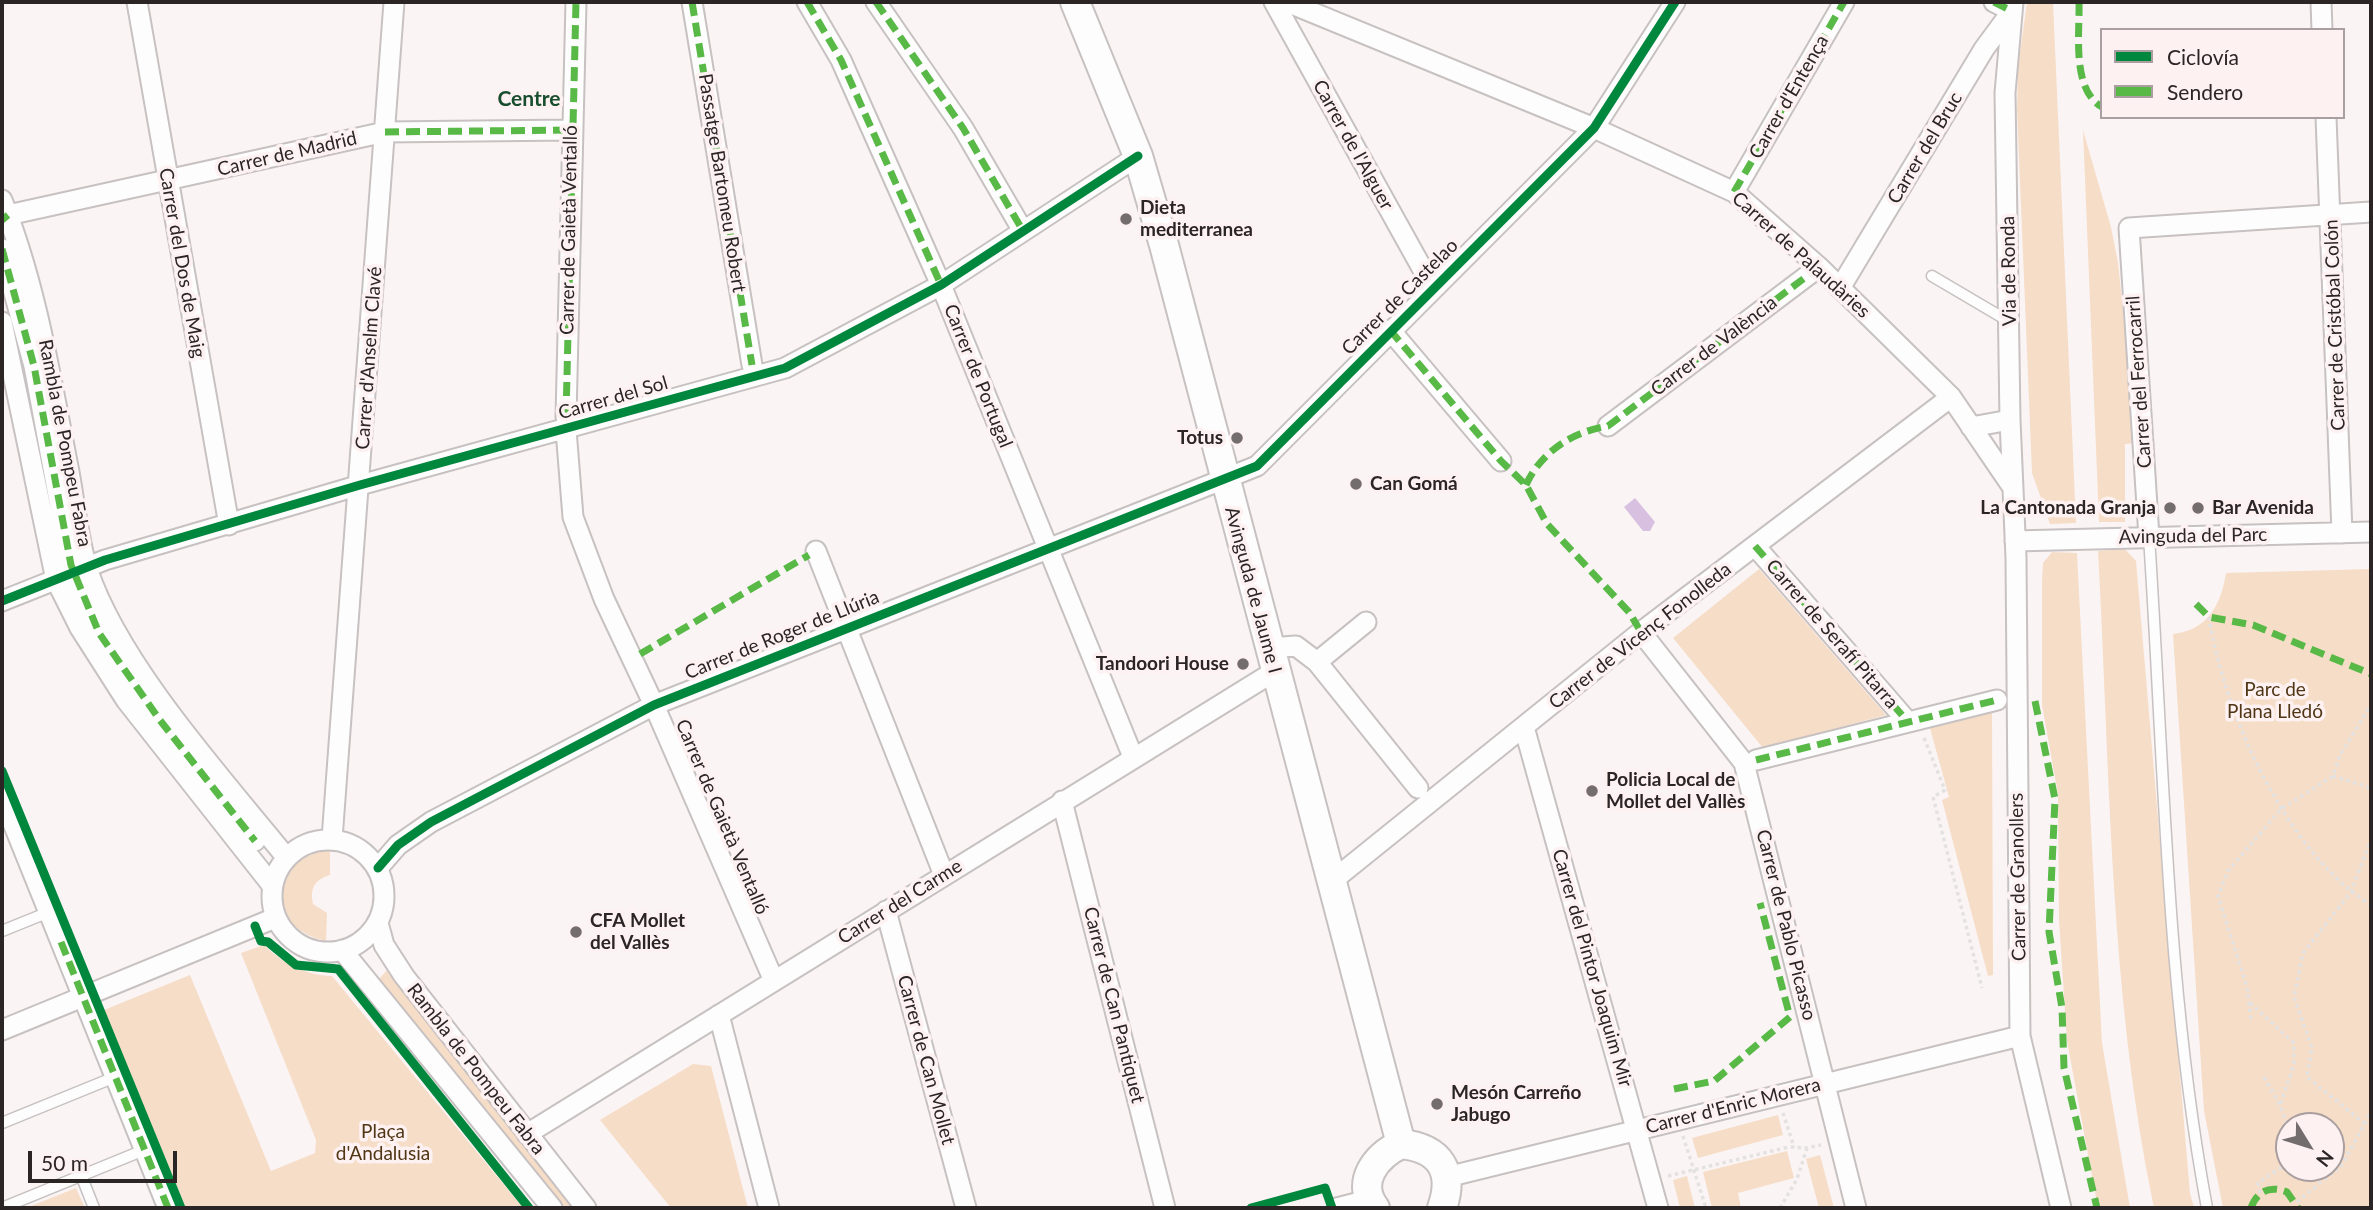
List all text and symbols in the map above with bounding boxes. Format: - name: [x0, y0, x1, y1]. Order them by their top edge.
- legend: [2100, 28, 2345, 119]
- street label: Carrer d'Entença: [1744, 31, 1834, 163]
- text: Ciclovía: [2167, 44, 2239, 69]
- street label: Passatge Bartomeu Robert: [693, 72, 751, 294]
- street label: Carrer de l'Alguer: [1308, 76, 1398, 214]
- text: Sendero: [2167, 79, 2243, 104]
- district label: Centre: [497, 86, 561, 112]
- street label: Carrer del Bruc: [1883, 88, 1967, 208]
- street label: Carrer de Gaietà Ventalló: [556, 125, 582, 335]
- street label: Carrer de Madrid: [215, 127, 359, 181]
- street label: Carrer del Dos de Maig: [154, 166, 210, 360]
- street label: Carrer de Palaudàries: [1727, 187, 1875, 323]
- place label: Dieta mediterranea: [1140, 197, 1253, 241]
- marker: Dieta mediterranea: [1118, 211, 1134, 227]
- street label: Via de Ronda: [1997, 216, 2021, 326]
- street label: Carrer de Cristóbal Colón: [2320, 219, 2350, 431]
- street label: Carrer de Castelao: [1337, 234, 1463, 360]
- street label: Carrer d'Anselm Clavé: [351, 266, 387, 450]
- street label: Carrer de València: [1646, 291, 1782, 401]
- street label: Carrer del Ferrocarril: [2122, 295, 2156, 469]
- street label: Carrer de Portugal: [939, 301, 1017, 451]
- street label: Rambla de Pompeu Fabra: [34, 337, 96, 549]
- street label: Carrer del Sol: [556, 371, 670, 425]
- place label: Totus: [1177, 427, 1223, 449]
- marker: Totus: [1229, 430, 1245, 446]
- place label: Can Gomá: [1370, 473, 1458, 495]
- marker: Can Gomá: [1348, 476, 1364, 492]
- place label: La Cantonada Granja: [1980, 497, 2156, 519]
- place label: Bar Avenida: [2212, 497, 2314, 519]
- marker: La Cantonada Granja: [2162, 500, 2178, 516]
- marker: Bar Avenida: [2190, 500, 2206, 516]
- street label: Avinguda de Jaume I: [1220, 504, 1286, 676]
- street label: Avinguda del Parc: [2118, 523, 2268, 549]
- street label: Carrer de Serafí Pitarra: [1761, 555, 1903, 713]
- street label: Carrer de Vicenç Fonolleda: [1544, 558, 1736, 714]
- street label: Carrer de Roger de Llúria: [681, 586, 883, 684]
- place label: Tandoori House: [1096, 653, 1229, 675]
- marker: Tandoori House: [1235, 656, 1251, 672]
- park label: Parc de Plana Lledó: [2227, 679, 2323, 723]
- street label: Carrer de Gaietà Ventalló: [671, 716, 773, 918]
- place label: Policia Local de Mollet del Vallès: [1606, 769, 1745, 813]
- marker: Policia Local de Mollet del Vallès: [1584, 783, 1600, 799]
- street label: Carrer de Granollers: [2005, 793, 2031, 961]
- street label: Carrer de Pablo Picasso: [1751, 827, 1821, 1023]
- street label: Carrer del Pintor Joaquim Mir: [1547, 846, 1637, 1090]
- street label: Carrer del Carme: [834, 855, 966, 949]
- street label: Carrer de Can Pantiquet: [1079, 905, 1149, 1105]
- place label: CFA Mollet del Vallès: [590, 910, 685, 954]
- marker: CFA Mollet del Vallès: [568, 924, 584, 940]
- street label: Carrer de Can Mollet: [892, 973, 960, 1147]
- street label: Rambla de Pompeu Fabra: [402, 979, 550, 1159]
- street label: Carrer d'Enric Morera: [1643, 1073, 1823, 1139]
- place label: Mesón Carreño Jabugo: [1451, 1082, 1581, 1126]
- marker: Mesón Carreño Jabugo: [1429, 1096, 1445, 1112]
- north arrow: [2275, 1112, 2345, 1182]
- park label: Plaça d'Andalusia: [336, 1121, 430, 1165]
- scale bar: [32, 1136, 180, 1180]
- text: N: [2312, 1146, 2339, 1172]
- text: 50 m: [41, 1150, 88, 1175]

